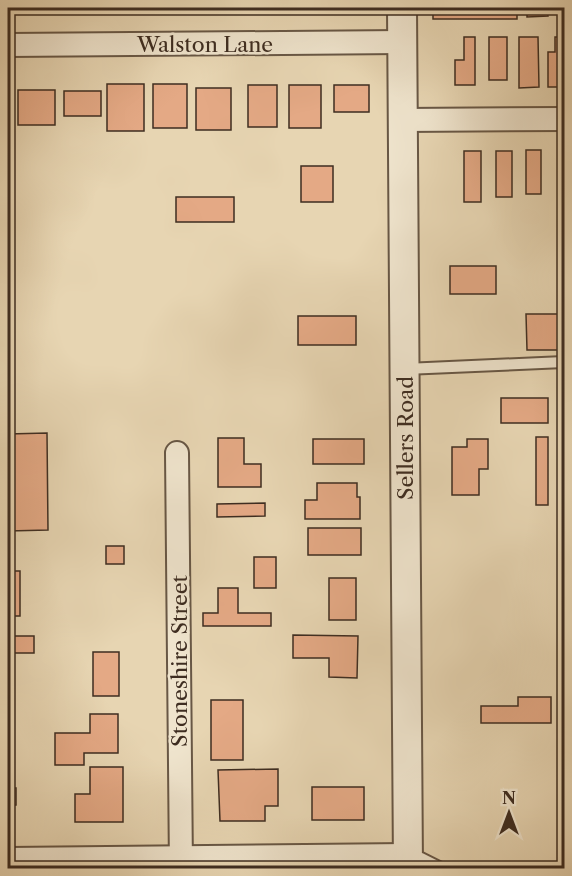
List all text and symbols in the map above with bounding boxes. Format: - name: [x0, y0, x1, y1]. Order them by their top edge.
- street label: Walston Lane: [136, 32, 273, 57]
- street label: Sellers Road: [393, 376, 418, 500]
- street label: Stoneshire Street: [167, 574, 192, 747]
- north arrow: [479, 783, 539, 843]
- text: N: [502, 788, 516, 808]

